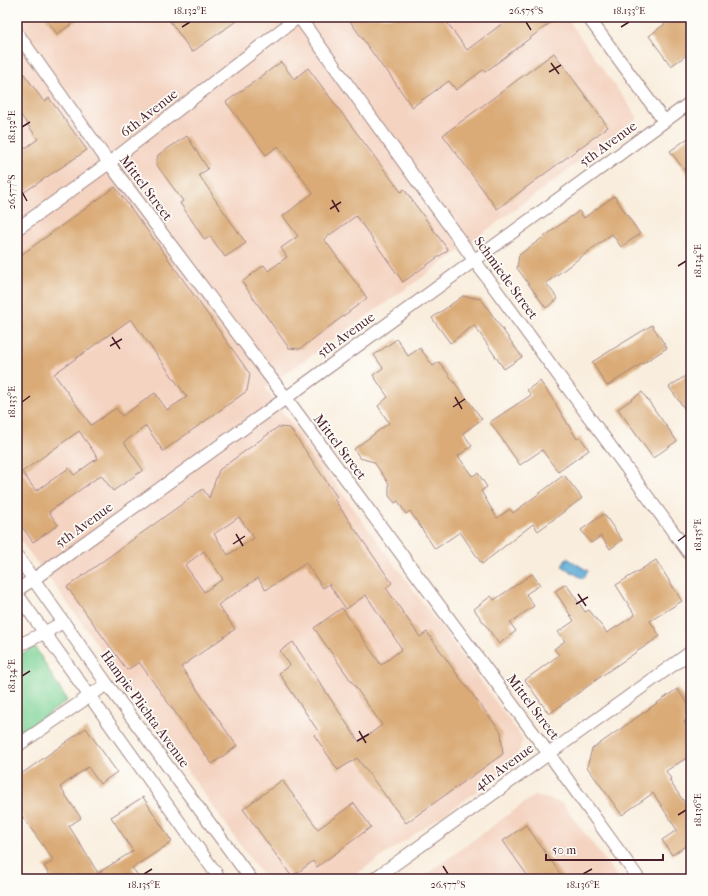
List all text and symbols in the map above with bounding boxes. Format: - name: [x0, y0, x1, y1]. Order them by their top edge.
- text: 18.132°E: [173, 5, 207, 17]
- text: 26.575°S: [509, 5, 543, 17]
- text: 18.133°E: [613, 5, 645, 17]
- street label: 6th Avenue: [117, 85, 181, 141]
- text: 18.132°E: [6, 110, 18, 144]
- street label: 5th Avenue: [576, 117, 640, 171]
- street label: Mittel Street: [116, 152, 176, 224]
- text: 26.577°S: [6, 175, 18, 209]
- street label: Schmiede Street: [470, 233, 542, 323]
- text: 18.134°E: [692, 244, 704, 278]
- street label: 5th Avenue: [314, 308, 378, 362]
- text: 18.133°E: [6, 386, 18, 418]
- street label: Mittel Street: [310, 411, 370, 483]
- street label: 5th Avenue: [52, 498, 116, 552]
- text: 18.135°E: [692, 519, 704, 551]
- street label: Hampie Plichta Avenue: [97, 647, 193, 771]
- text: 18.134°E: [6, 659, 18, 693]
- street label: Mittel Street: [503, 671, 563, 743]
- street label: 4th Avenue: [471, 740, 537, 794]
- text: 18.136°E: [692, 793, 704, 827]
- scale bar: [546, 836, 663, 862]
- text: 50 m: [552, 843, 576, 857]
- text: 18.135°E: [128, 879, 160, 891]
- text: 26.577°S: [431, 879, 465, 891]
- text: 18.136°E: [566, 879, 600, 891]

